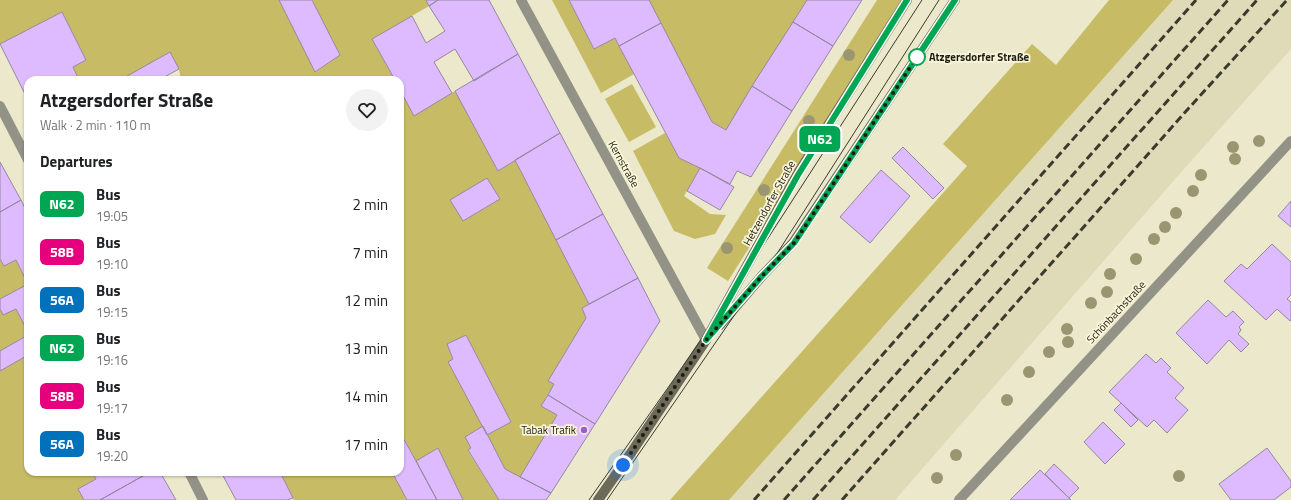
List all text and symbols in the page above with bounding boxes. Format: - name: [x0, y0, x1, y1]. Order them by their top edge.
- marker: Atzgersdorfer Straße: [908, 48, 926, 66]
- place label: Atzgersdorfer Straße: [929, 49, 1030, 65]
- text: Atzgersdorfer Straße: [40, 85, 213, 114]
- button: heart: [346, 89, 388, 131]
- text: Walk · 2 min · 110 m: [40, 115, 151, 135]
- line badge: N62: [797, 126, 843, 152]
- text: N62: [807, 128, 833, 149]
- street label: Kernstraße: [605, 138, 644, 191]
- text: Departures: [40, 150, 113, 173]
- street label: Hetzendorfer Straße: [739, 157, 799, 248]
- text: Bus: [96, 183, 121, 206]
- text: N62: [49, 193, 75, 214]
- text: 2 min: [352, 193, 388, 216]
- text: 19:05: [96, 206, 128, 226]
- text: Bus: [96, 231, 121, 254]
- text: 58B: [50, 241, 74, 262]
- text: 7 min: [352, 241, 388, 264]
- text: 19:10: [96, 254, 128, 274]
- street label: Schönbachstraße: [1083, 277, 1150, 347]
- text: Bus: [96, 279, 121, 302]
- text: 56A: [50, 289, 74, 310]
- text: 12 min: [344, 289, 388, 312]
- text: 19:15: [96, 302, 128, 322]
- text: Bus: [96, 327, 121, 350]
- text: N62: [49, 337, 75, 358]
- text: 13 min: [344, 337, 388, 360]
- text: 19:16: [96, 350, 128, 370]
- text: Bus: [96, 375, 121, 398]
- text: 58B: [50, 385, 74, 406]
- text: 14 min: [344, 385, 388, 408]
- text: 19:17: [96, 398, 128, 418]
- place label: Tabak Trafik: [521, 422, 577, 438]
- text: Bus: [96, 423, 121, 446]
- marker: Tabak Trafik: [579, 425, 589, 435]
- text: 56A: [50, 433, 74, 454]
- text: 17 min: [344, 433, 388, 456]
- text: 19:20: [96, 446, 128, 466]
- your location: [613, 455, 633, 475]

